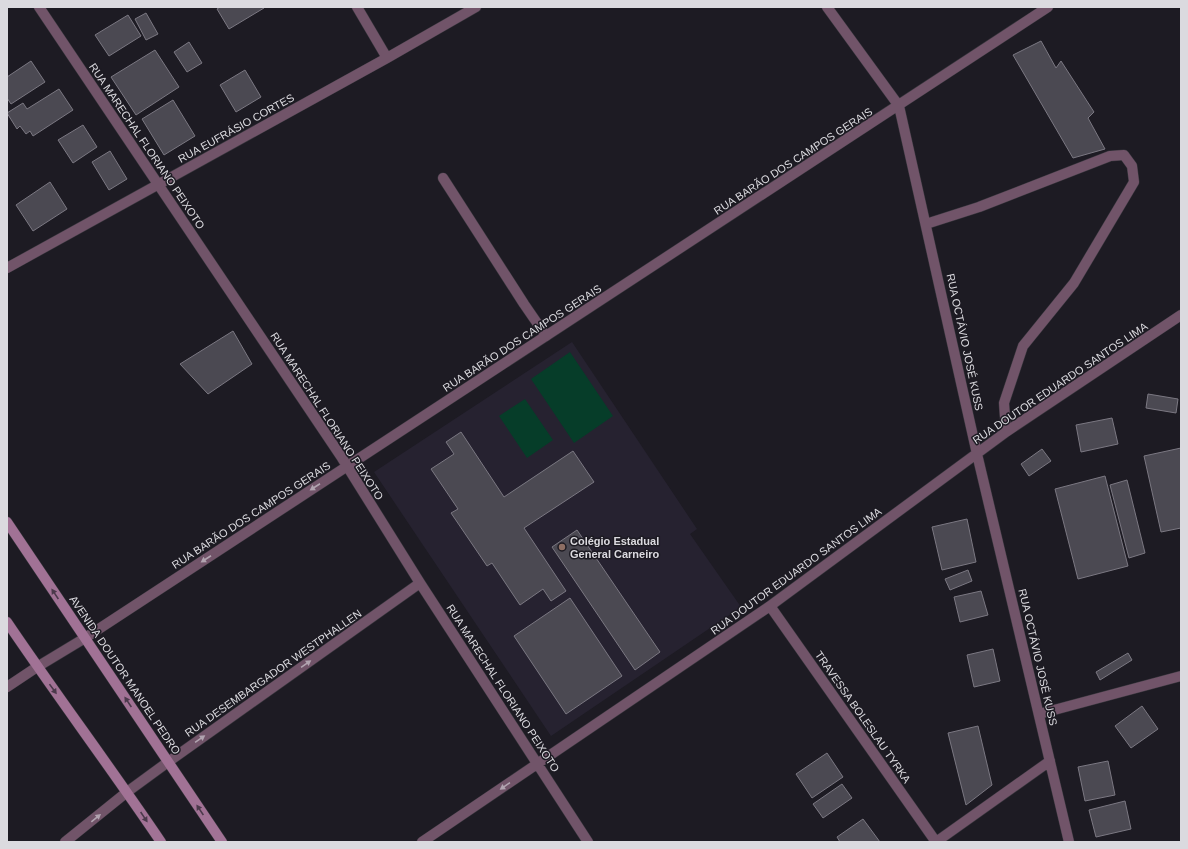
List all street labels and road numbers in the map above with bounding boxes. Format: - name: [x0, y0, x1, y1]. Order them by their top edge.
- street label: RUA MARECHAL FLORIANO PEIXOTO: [87, 61, 207, 232]
- street label: RUA EUFRÁSIO CORTES: [176, 91, 296, 165]
- street label: RUA BARÃO DOS CAMPOS GERAIS: [712, 105, 874, 217]
- street label: RUA OCTÁVIO JOSÉ KUSS: [945, 272, 985, 412]
- street label: RUA BARÃO DOS CAMPOS GERAIS: [441, 282, 603, 394]
- street label: RUA DOUTOR EDUARDO SANTOS LIMA: [970, 319, 1150, 446]
- street label: RUA MARECHAL FLORIANO PEIXOTO: [268, 330, 386, 502]
- street label: RUA BARÃO DOS CAMPOS GERAIS: [170, 459, 332, 571]
- street label: RUA DOUTOR EDUARDO SANTOS LIMA: [708, 505, 884, 637]
- street label: RUA OCTÁVIO JOSÉ KUSS: [1016, 587, 1060, 727]
- street label: AVENIDA DOUTOR MANOEL PEDRO: [67, 593, 183, 757]
- street label: RUA MARECHAL FLORIANO PEIXOTO: [444, 602, 562, 774]
- street label: RUA DESEMBARGADOR WESTPHALLEN: [182, 607, 364, 739]
- street label: TRAVESSA BOLESLAU TYRKA: [813, 649, 914, 786]

